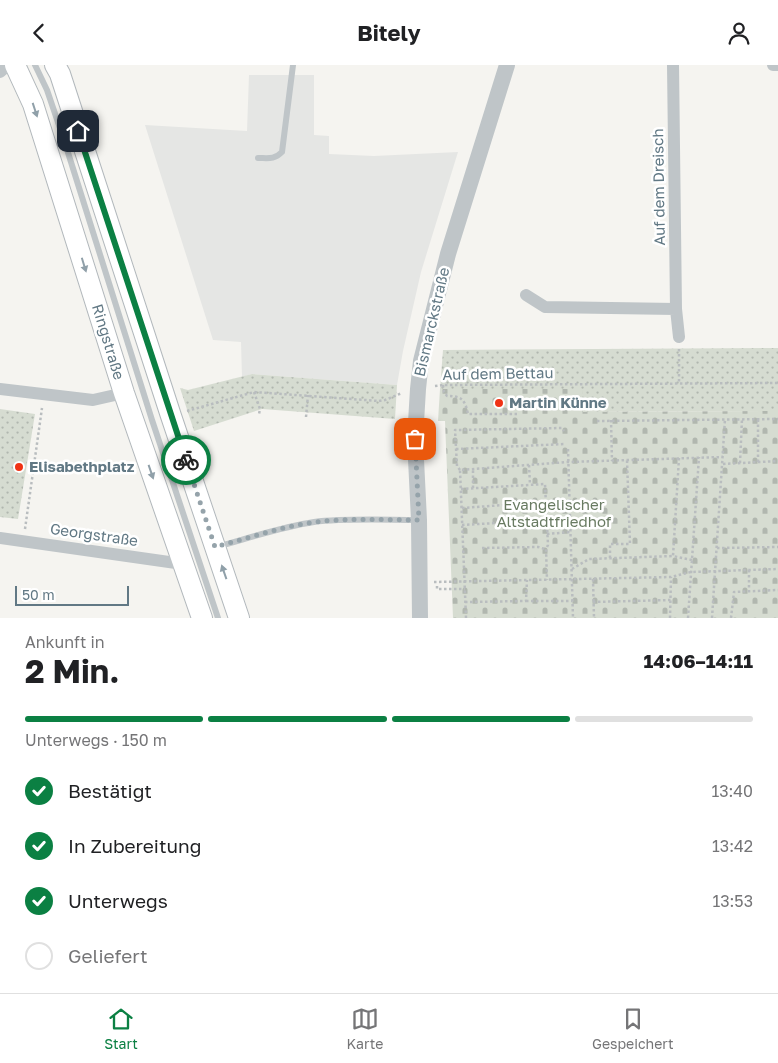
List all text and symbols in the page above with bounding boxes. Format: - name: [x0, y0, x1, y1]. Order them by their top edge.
- icon: back: [25, 19, 53, 47]
- text: Bitely: [357, 19, 421, 46]
- icon: person: [725, 19, 753, 47]
- one-way arrow: [31, 102, 39, 117]
- pin: [57, 110, 99, 152]
- icon: home: [64, 117, 92, 145]
- street label: Auf dem Dreisch: [648, 128, 668, 246]
- one-way arrow: [80, 257, 88, 272]
- street label: Bismarckstraße: [410, 265, 452, 378]
- street label: Ringstraße: [89, 302, 129, 382]
- street label: Auf dem Bettau: [442, 363, 554, 383]
- place label: Martin Künne: [509, 393, 607, 411]
- marker: Martin Künne: [493, 397, 505, 409]
- pin: [394, 418, 436, 460]
- icon: bag: [401, 425, 429, 453]
- courier: [161, 435, 211, 485]
- icon: bike: [172, 446, 200, 474]
- place label: Elisabethplatz: [29, 457, 135, 475]
- marker: Elisabethplatz: [13, 461, 25, 473]
- one-way arrow: [148, 465, 156, 480]
- park label: Evangelischer Altstadtfriedhof: [497, 495, 612, 530]
- street label: Georgstraße: [49, 519, 140, 549]
- one-way arrow: [219, 564, 227, 579]
- scale bar: [15, 583, 129, 606]
- text: 50 m: [22, 586, 55, 603]
- text: Ankunft in: [25, 632, 105, 652]
- text: 14:06–14:11: [643, 649, 753, 672]
- text: 2 Min.: [25, 652, 119, 690]
- text: Unterwegs · 150 m: [25, 730, 167, 750]
- icon: check: [25, 777, 53, 805]
- text: Bestätigt: [68, 779, 152, 802]
- text: 13:40: [711, 781, 753, 801]
- icon: check: [25, 832, 53, 860]
- text: In Zubereitung: [68, 834, 201, 857]
- text: 13:42: [712, 836, 753, 856]
- icon: check: [25, 887, 53, 915]
- text: Unterwegs: [68, 889, 168, 912]
- text: 13:53: [712, 891, 753, 911]
- text: Geliefert: [68, 944, 148, 967]
- tab: Start: [104, 1005, 138, 1052]
- tab: Karte: [347, 1005, 383, 1052]
- tab: Gespeichert: [592, 1005, 674, 1052]

